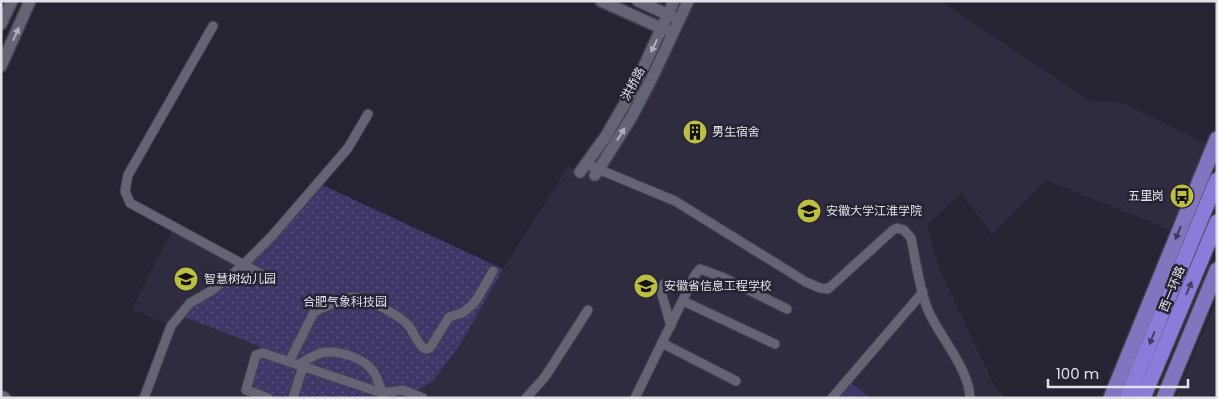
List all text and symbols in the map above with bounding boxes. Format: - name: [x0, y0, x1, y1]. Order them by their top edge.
- one-way arrow: [12, 27, 20, 41]
- one-way arrow: [649, 39, 657, 53]
- street label: 洪桥路: [617, 64, 649, 104]
- building icon: 男生宿舍: [682, 119, 708, 145]
- place label: 男生宿舍: [712, 123, 760, 140]
- one-way arrow: [616, 127, 625, 140]
- bus stop icon: 五里岗: [1169, 183, 1195, 209]
- place label: 五里岗: [1128, 187, 1164, 204]
- school or university icon: 安徽大学江淮学院: [796, 198, 822, 224]
- place label: 安徽大学江淮学院: [826, 202, 922, 219]
- one-way arrow: [1174, 226, 1182, 240]
- street label: 西一环路: [1155, 263, 1188, 314]
- school or university icon: 智慧树幼儿园: [173, 266, 199, 292]
- place label: 智慧树幼儿园: [204, 270, 276, 287]
- school or university icon: 安徽省信息工程学校: [633, 273, 659, 299]
- place label: 安徽省信息工程学校: [664, 277, 772, 294]
- one-way arrow: [1185, 280, 1193, 295]
- park label: 合肥气象科技园: [303, 293, 387, 310]
- one-way arrow: [1147, 331, 1155, 345]
- scale bar: [1048, 356, 1188, 388]
- text: 100 m: [1056, 363, 1099, 384]

